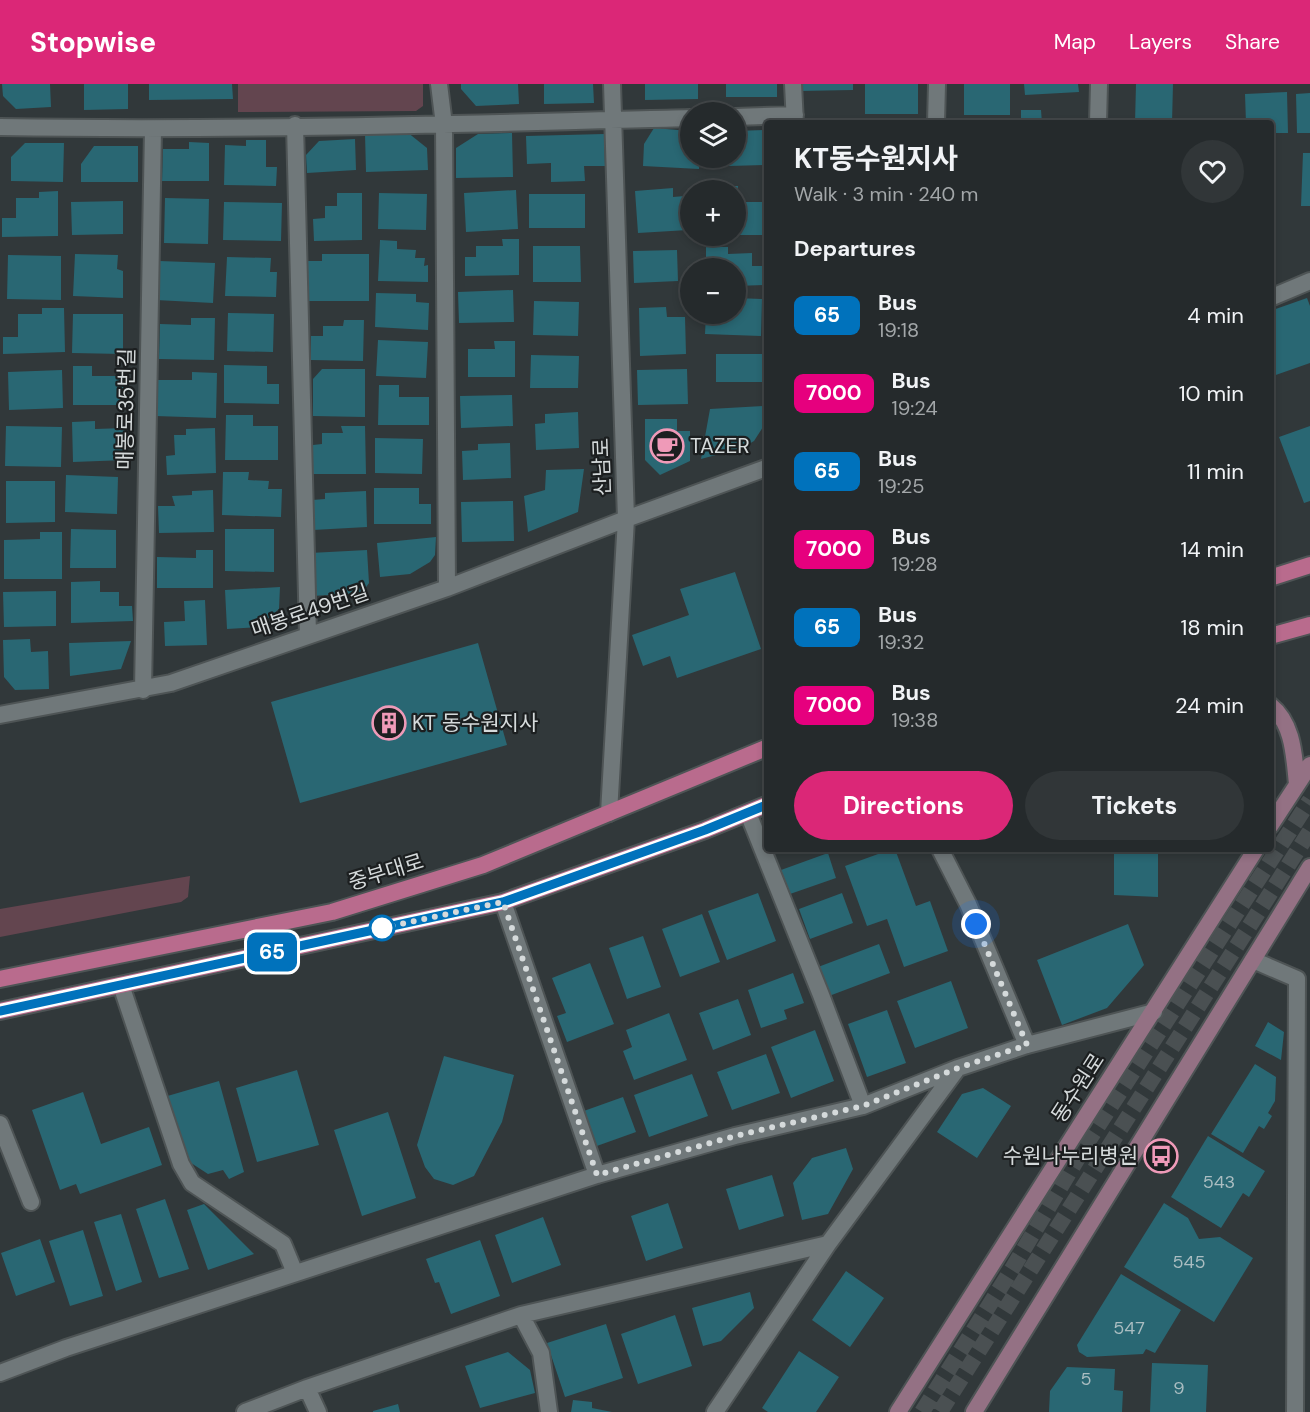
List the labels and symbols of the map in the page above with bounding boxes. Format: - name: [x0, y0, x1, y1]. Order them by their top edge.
- street label: 매봉로35번길: [111, 348, 141, 470]
- cafe icon: TAZER: [649, 428, 685, 464]
- place label: TAZER: [690, 432, 750, 460]
- street label: 산남로: [587, 438, 617, 496]
- street label: 매봉로49번길: [248, 578, 372, 644]
- building icon: KT 동수원지사: [371, 705, 407, 741]
- place label: KT 동수원지사: [412, 709, 538, 737]
- street label: 중부대로: [345, 847, 427, 897]
- your location: [961, 909, 991, 939]
- unlabelled marker: [369, 915, 395, 941]
- line badge: 65: [245, 932, 299, 972]
- street label: 동수원로: [1045, 1048, 1111, 1128]
- bus stop icon: 수원나누리병원: [1143, 1138, 1179, 1174]
- place label: 수원나누리병원: [1003, 1142, 1138, 1170]
- house number: 543: [1203, 1170, 1235, 1194]
- house number: 545: [1173, 1250, 1205, 1274]
- house number: 547: [1113, 1316, 1145, 1340]
- house number: 5: [1081, 1367, 1091, 1391]
- house number: 9: [1173, 1376, 1185, 1400]

